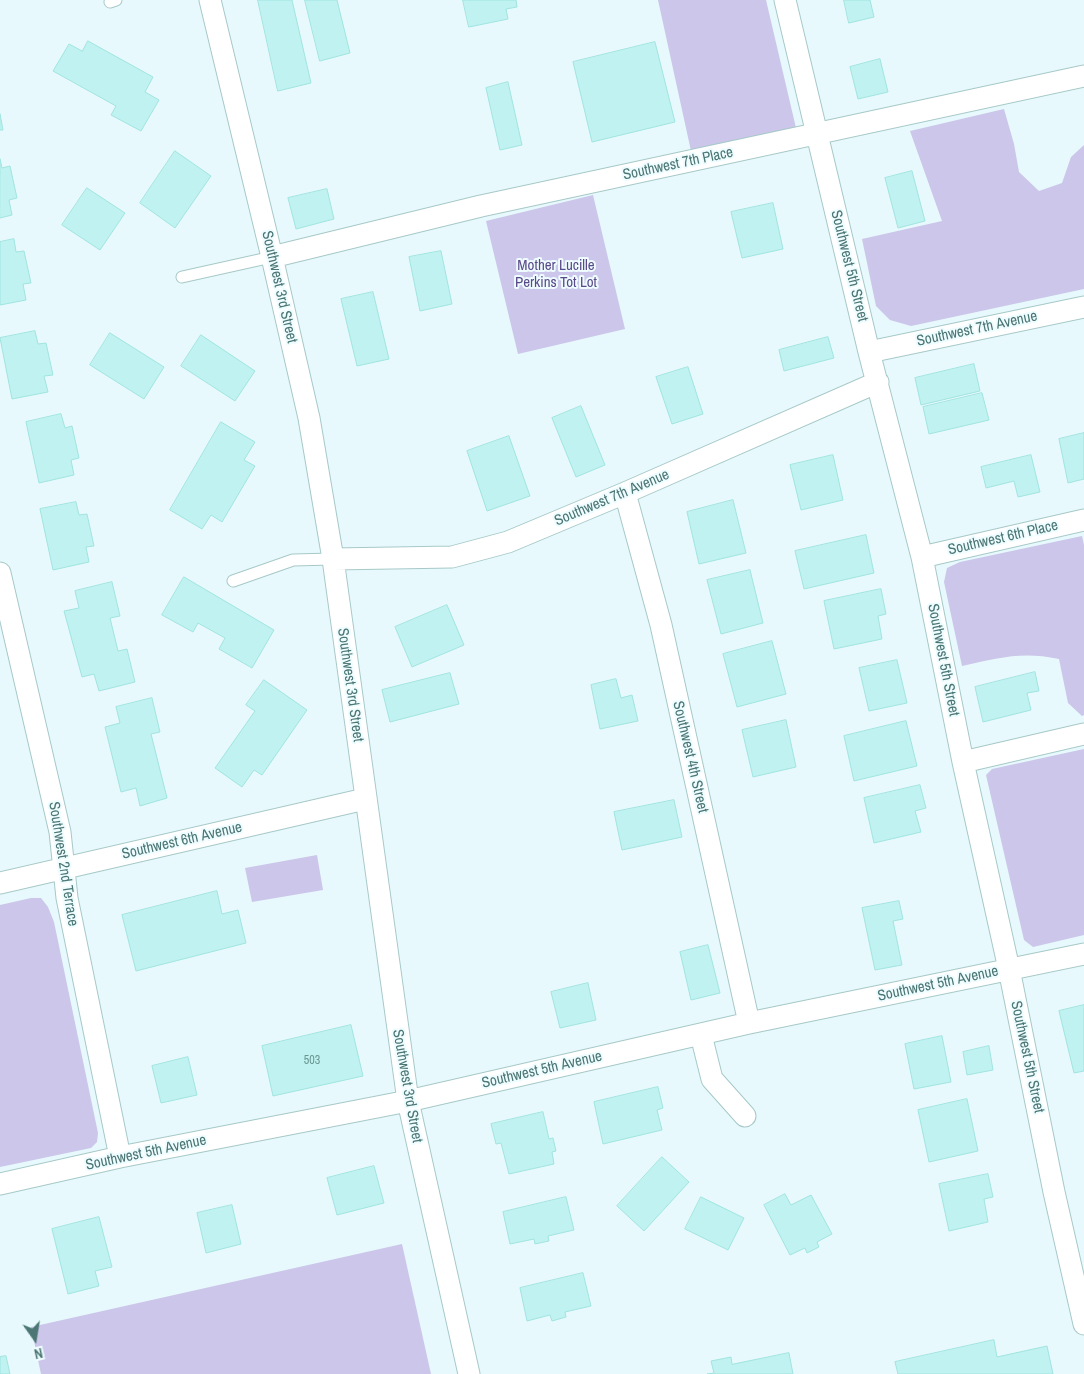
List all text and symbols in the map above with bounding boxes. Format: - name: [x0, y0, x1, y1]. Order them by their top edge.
- street label: Southwest 7th Place: [621, 144, 735, 184]
- street label: Southwest 5th Street: [826, 208, 872, 324]
- street label: Southwest 3rd Street: [257, 229, 301, 345]
- park label: Mother Lucille Perkins Tot Lot: [515, 257, 597, 292]
- street label: Southwest 7th Avenue: [915, 307, 1039, 351]
- street label: Southwest 7th Avenue: [552, 466, 672, 530]
- street label: Southwest 6th Place: [946, 517, 1060, 559]
- street label: Southwest 5th Street: [923, 602, 963, 718]
- street label: Southwest 3rd Street: [333, 627, 367, 743]
- street label: Southwest 4th Street: [668, 699, 712, 815]
- street label: Southwest 2nd Terrace: [44, 800, 82, 928]
- street label: Southwest 6th Avenue: [120, 818, 244, 864]
- street label: Southwest 5th Avenue: [876, 962, 1000, 1006]
- street label: Southwest 5th Street: [1006, 999, 1048, 1115]
- street label: Southwest 3rd Street: [388, 1028, 426, 1144]
- street label: Southwest 5th Avenue: [480, 1047, 604, 1093]
- house number: 503: [304, 1054, 320, 1068]
- street label: Southwest 5th Avenue: [84, 1131, 208, 1175]
- north arrow: [10, 1314, 60, 1364]
- text: N: [32, 1344, 44, 1363]

